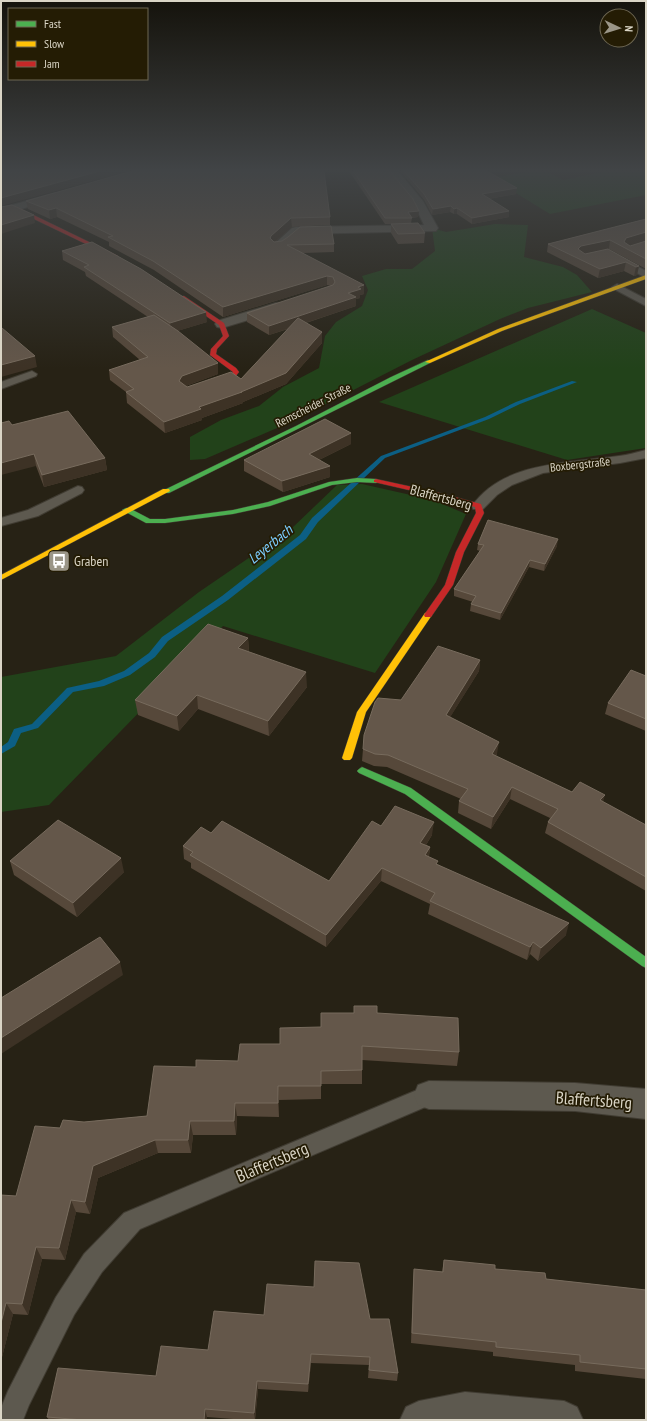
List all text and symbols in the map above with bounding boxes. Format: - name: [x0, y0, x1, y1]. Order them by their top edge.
- legend: [8, 8, 148, 80]
- north arrow: [599, 8, 639, 48]
- text: Fast: [44, 16, 62, 31]
- text: N: [622, 25, 636, 32]
- text: Slow: [44, 36, 65, 51]
- text: Jam: [43, 56, 60, 71]
- street label: Remscheider Straße: [273, 380, 353, 430]
- street label: Boxbergstraße: [549, 453, 611, 475]
- street label: Blaffertsberg: [408, 480, 474, 514]
- water label: Leyerbach: [244, 519, 297, 568]
- bus stop icon: Graben: [46, 548, 72, 574]
- place label: Graben: [74, 552, 108, 570]
- street label: Blaffertsberg: [555, 1086, 633, 1114]
- street label: Blaffertsberg: [233, 1137, 311, 1187]

